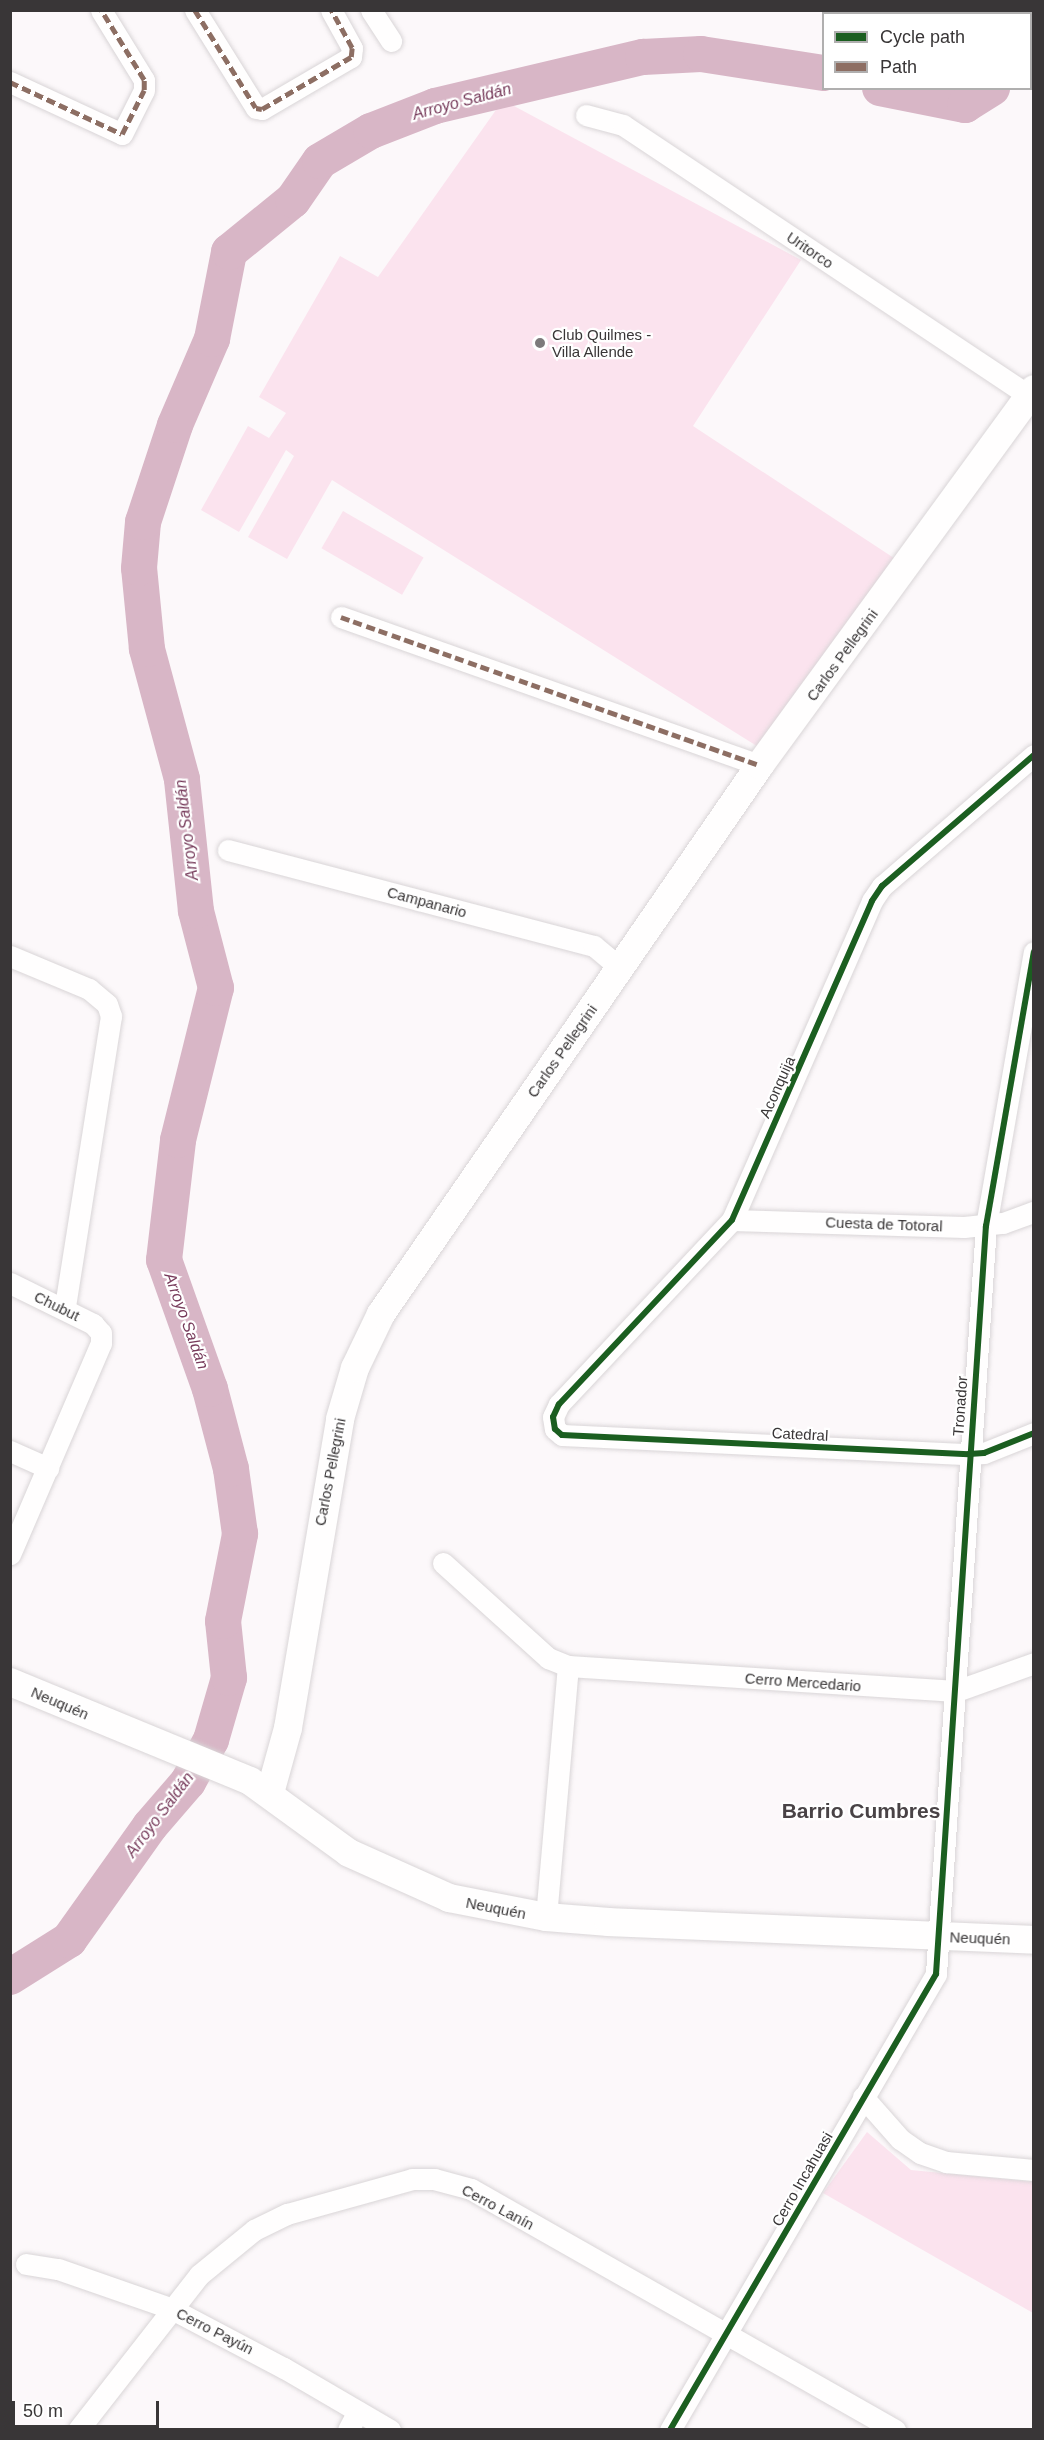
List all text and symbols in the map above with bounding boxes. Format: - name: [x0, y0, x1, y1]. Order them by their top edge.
- legend: [822, 12, 1032, 90]
- text: Cycle path: [880, 27, 965, 47]
- text: Path: [880, 57, 917, 77]
- water label: Arroyo Saldán: [411, 80, 513, 124]
- street label: Uritorco: [783, 228, 837, 272]
- place label: Club Quilmes - Villa Allende: [552, 325, 651, 360]
- marker: Club Quilmes - Villa Allende: [533, 336, 547, 350]
- street label: Carlos Pellegrini: [803, 606, 881, 704]
- water label: Arroyo Saldán: [171, 779, 203, 881]
- street label: Campanario: [385, 883, 469, 921]
- street label: Carlos Pellegrini: [523, 1001, 601, 1101]
- street label: Aconquija: [755, 1053, 799, 1121]
- street label: Cuesta de Totoral: [825, 1213, 943, 1235]
- water label: Arroyo Saldán: [160, 1270, 212, 1372]
- street label: Chubut: [31, 1287, 83, 1325]
- street label: Tronador: [949, 1375, 971, 1437]
- street label: Carlos Pellegrini: [311, 1417, 349, 1527]
- street label: Catedral: [771, 1424, 829, 1444]
- street label: Cerro Mercedario: [744, 1669, 862, 1695]
- street label: Neuquén: [28, 1683, 92, 1723]
- water label: Arroyo Saldán: [122, 1769, 198, 1861]
- district label: Barrio Cumbres: [782, 1798, 940, 1824]
- street label: Neuquén: [464, 1893, 528, 1923]
- street label: Neuquén: [949, 1928, 1011, 1948]
- street label: Cerro Incahuasi: [768, 2129, 836, 2229]
- street label: Cerro Lanín: [459, 2180, 537, 2234]
- street label: Cerro Payún: [173, 2304, 257, 2358]
- scale bar: [15, 2389, 162, 2427]
- text: 50 m: [23, 2401, 63, 2421]

